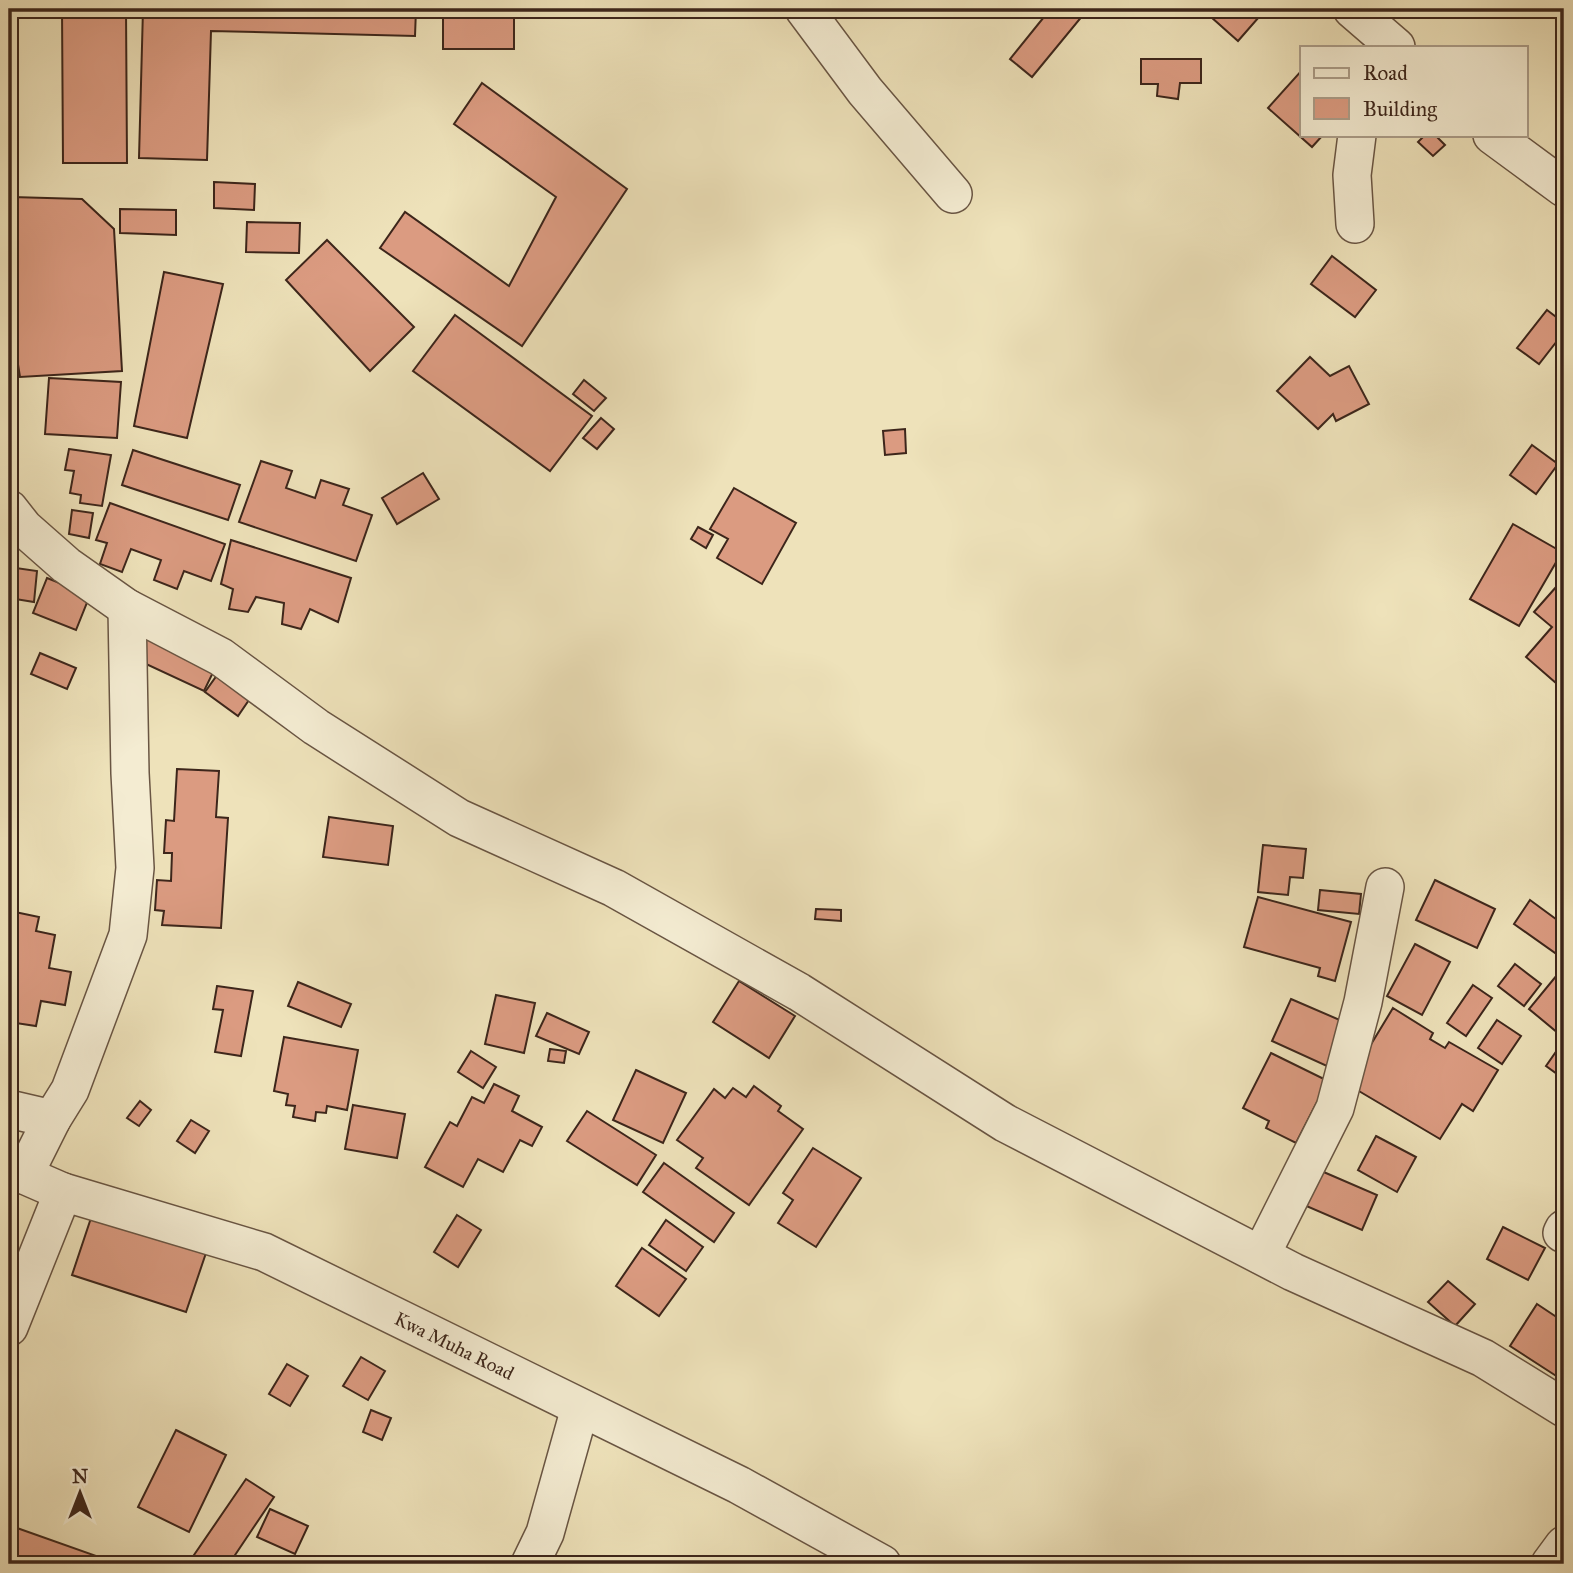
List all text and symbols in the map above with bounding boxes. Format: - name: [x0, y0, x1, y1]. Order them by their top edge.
- legend: [1300, 46, 1528, 136]
- text: Road: [1363, 60, 1408, 86]
- text: Building: [1363, 96, 1437, 122]
- street label: Kwa Muha Road: [391, 1306, 518, 1385]
- north arrow: [46, 1458, 116, 1528]
- text: N: [72, 1465, 88, 1488]

